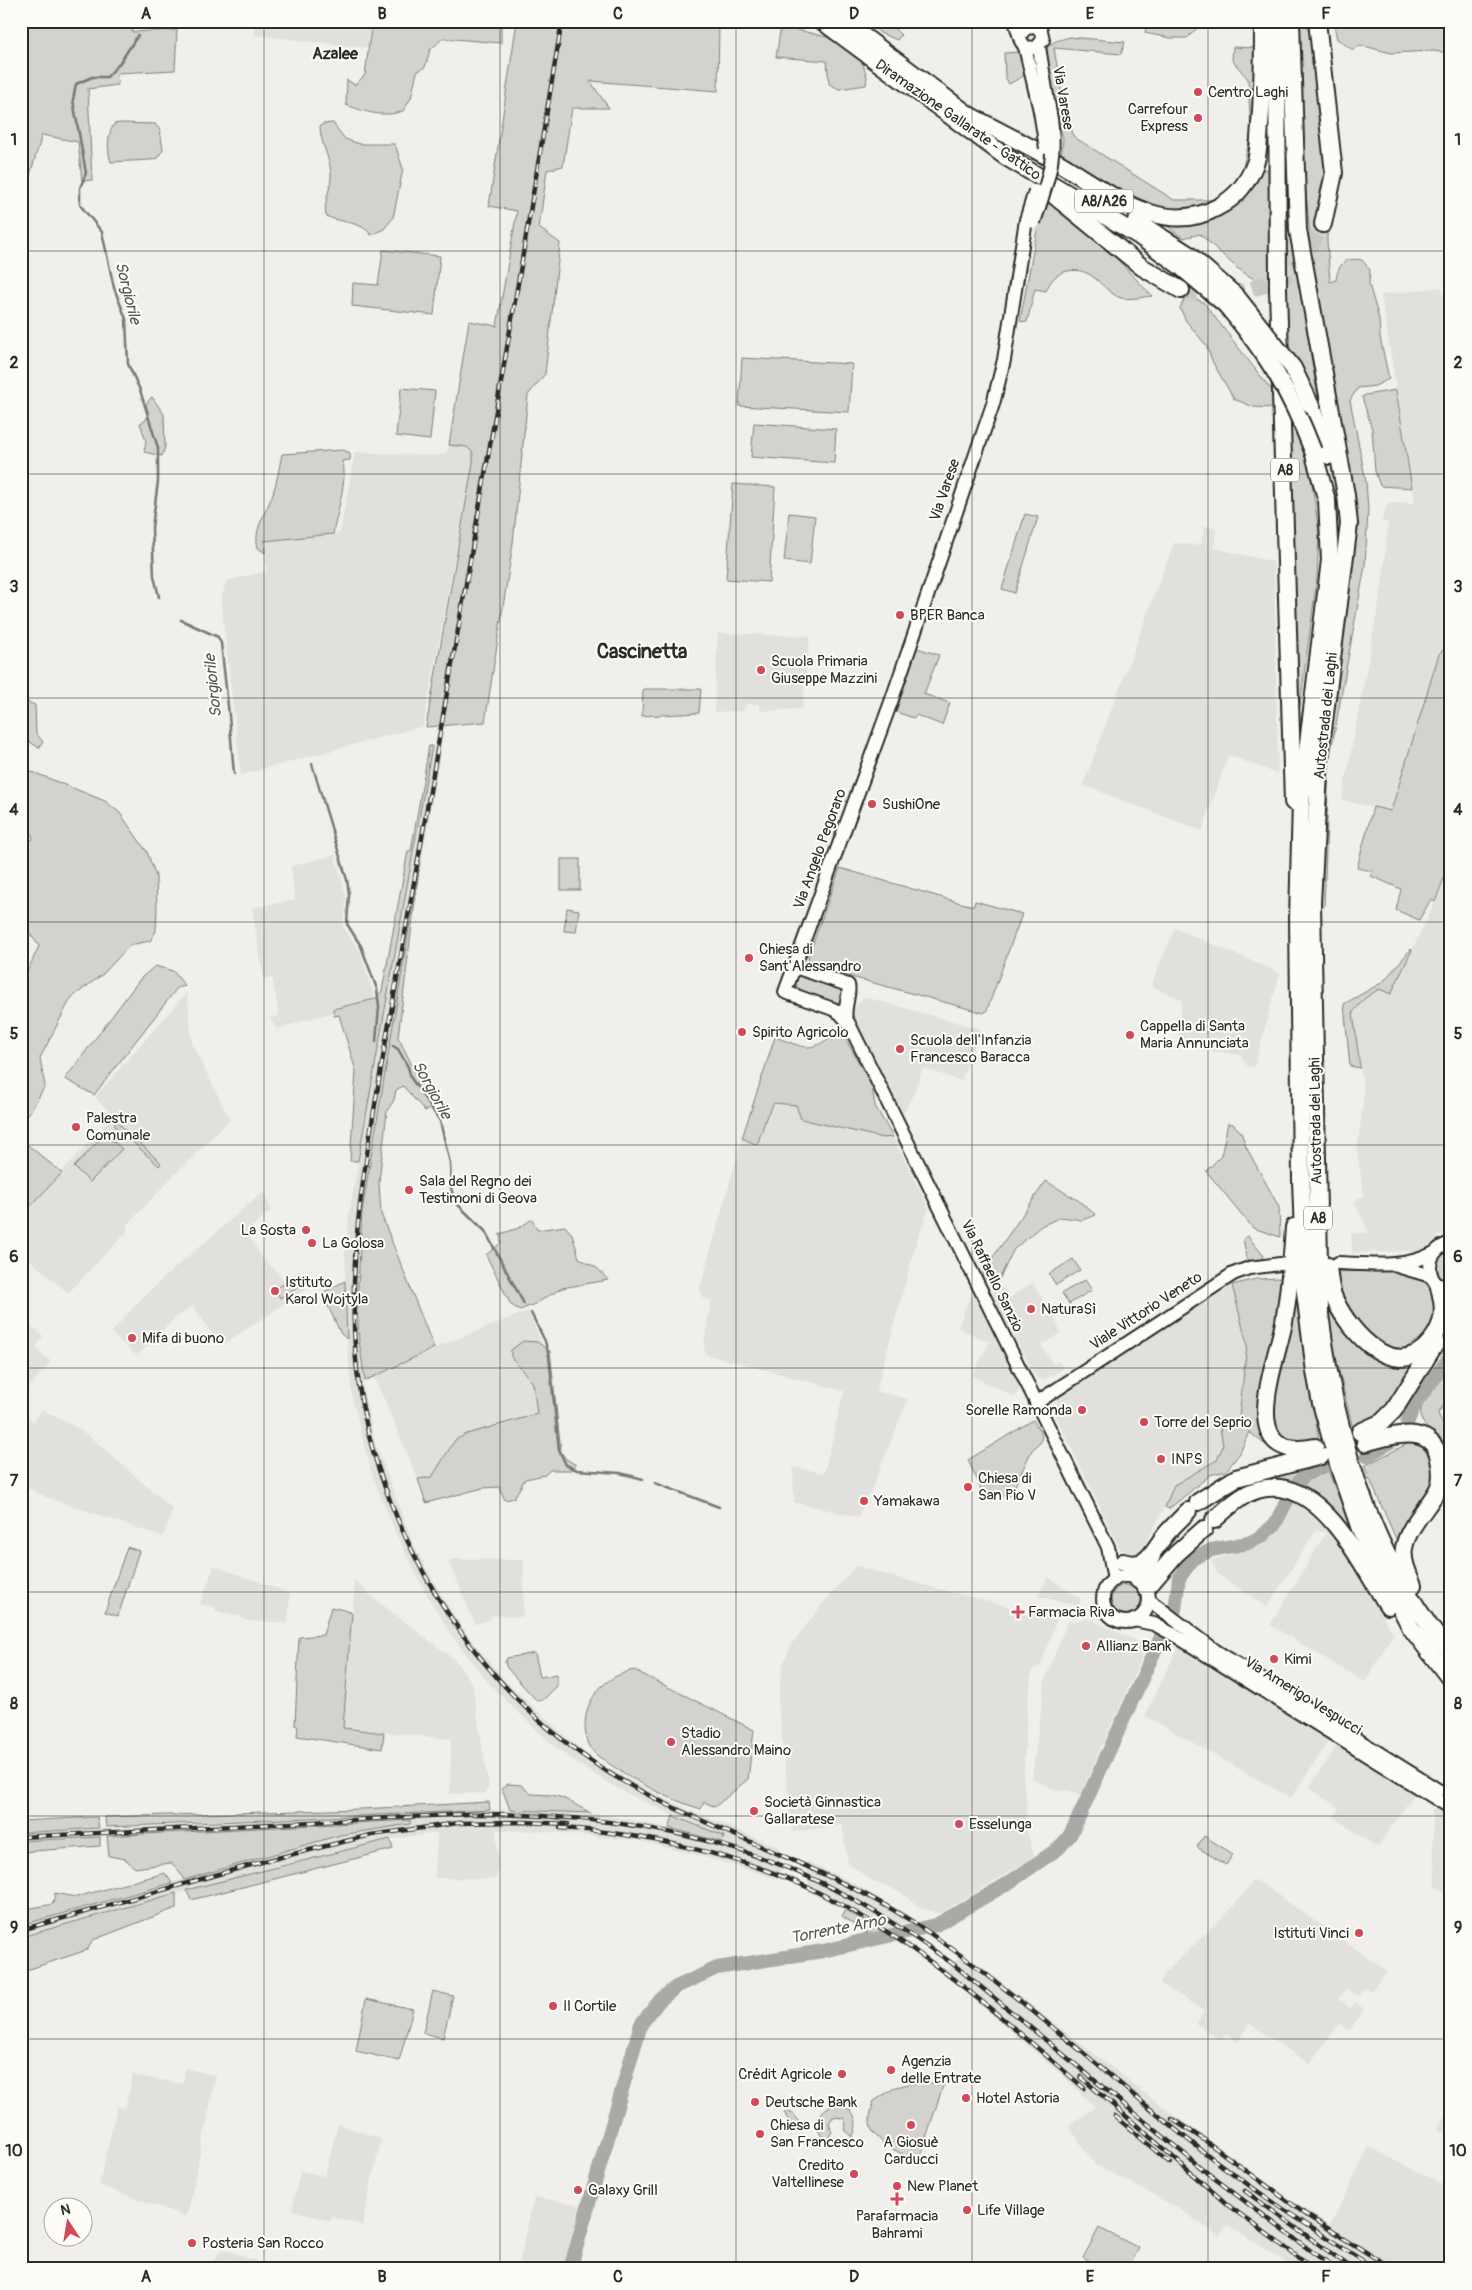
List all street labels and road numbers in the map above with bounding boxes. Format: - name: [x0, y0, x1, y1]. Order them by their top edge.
- street label: Diramazione Gallarate - Gattico: [871, 55, 1045, 185]
- street label: Via Varese: [1048, 65, 1078, 132]
- road number: A8/A26: [1075, 190, 1133, 212]
- street label: Via Varese: [926, 456, 965, 524]
- road number: A8: [1271, 458, 1299, 482]
- street label: Autostrada dei Laghi: [1310, 651, 1342, 780]
- street label: Via Angelo Pegoraro: [789, 786, 851, 912]
- street label: Autostrada dei Laghi: [1305, 1057, 1327, 1185]
- road number: A8: [1304, 1206, 1332, 1230]
- street label: Via Raffaello Sanzio: [957, 1217, 1027, 1335]
- street label: Viale Vittorio Veneto: [1086, 1268, 1206, 1354]
- street label: Via Amerigo Vespucci: [1241, 1652, 1365, 1740]

